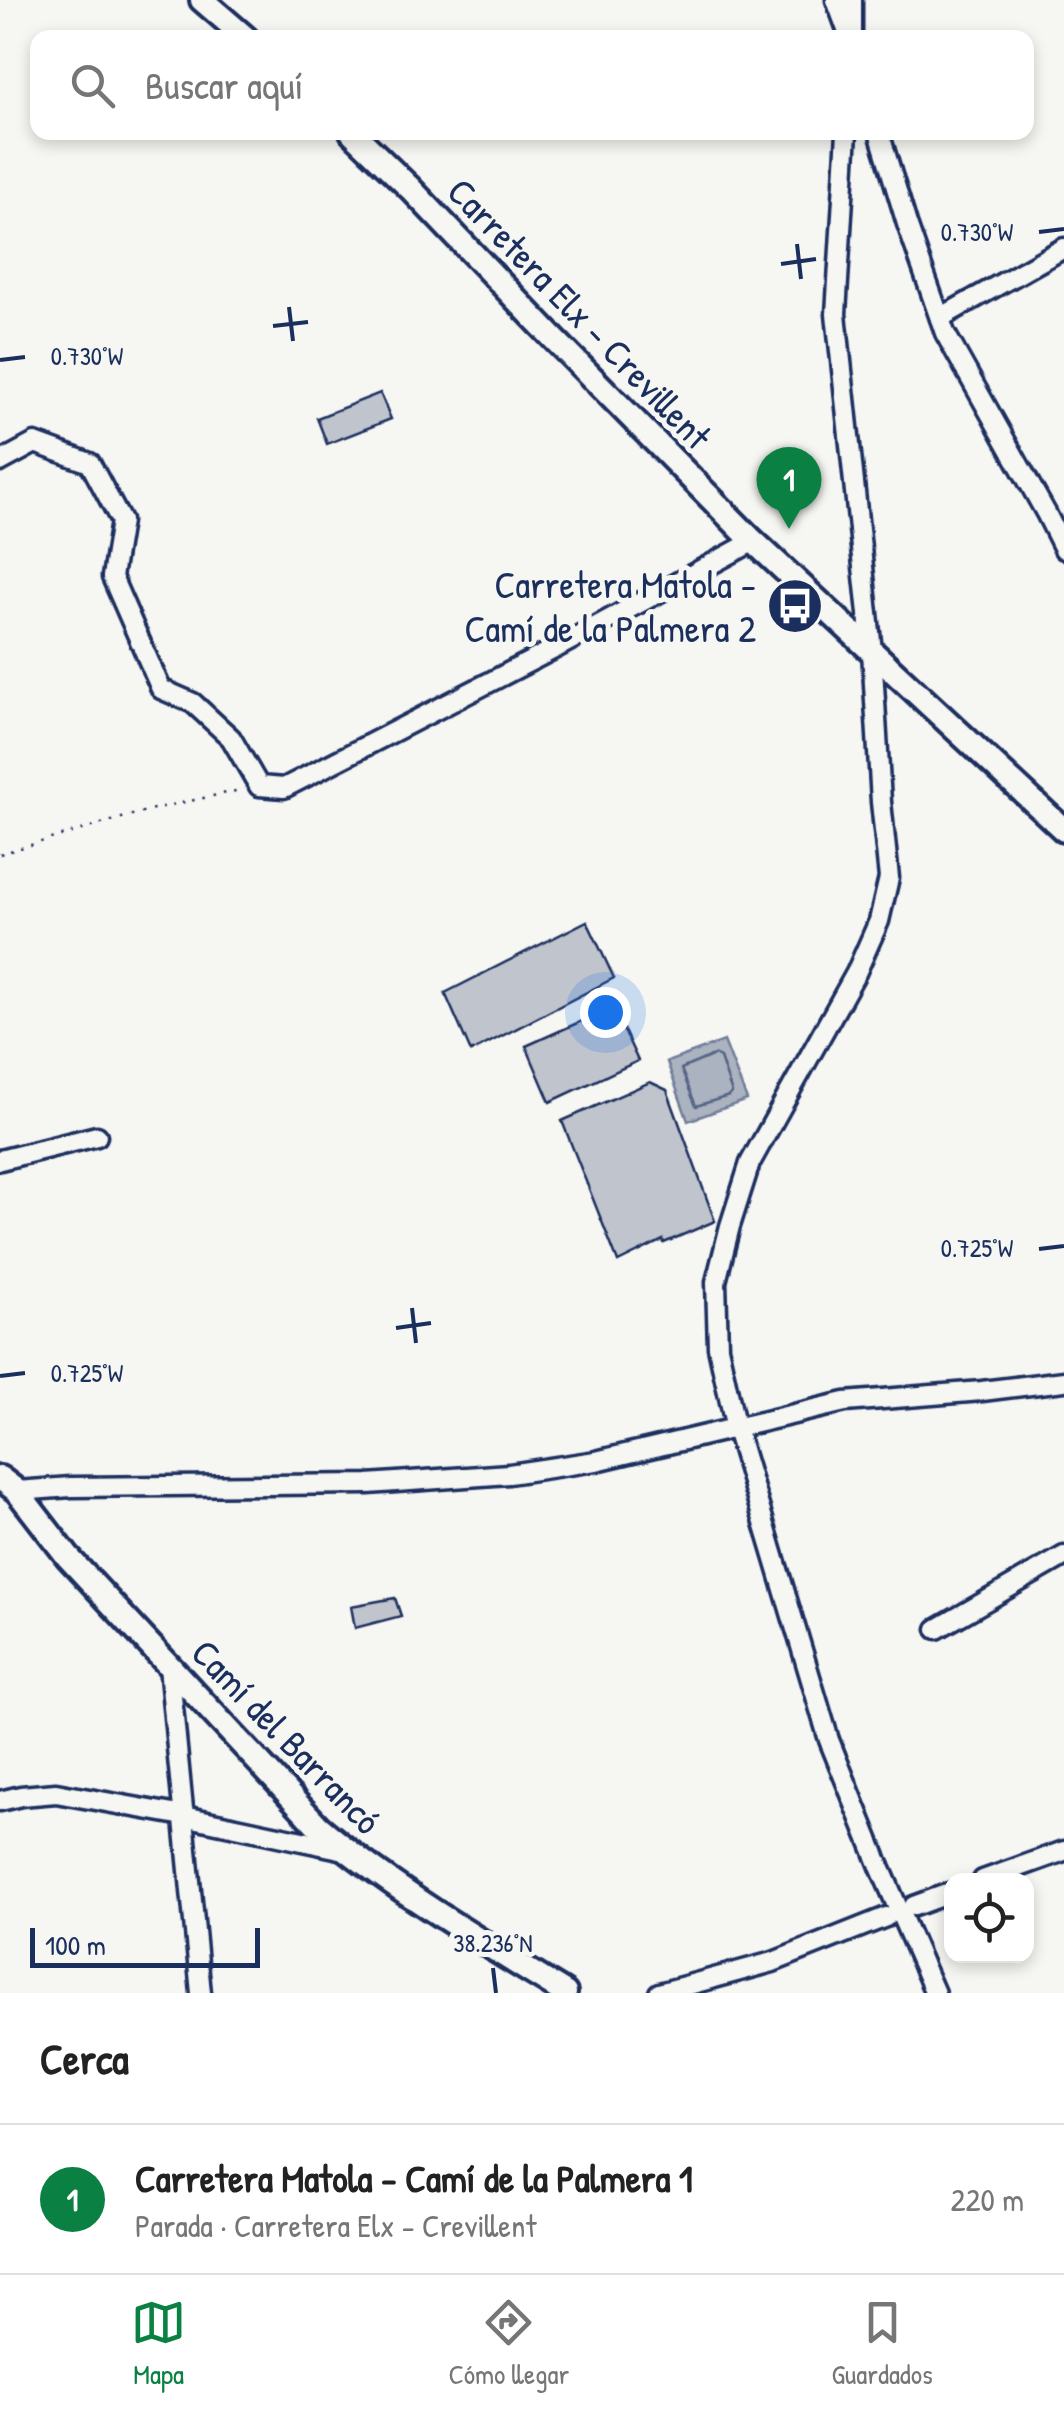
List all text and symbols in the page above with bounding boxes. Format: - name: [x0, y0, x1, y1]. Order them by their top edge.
- search box: [30, 30, 1034, 140]
- icon: search: [65, 58, 120, 113]
- text: Buscar aquí: [145, 59, 303, 111]
- street label: Carretera Elx - Crevillent: [436, 166, 724, 461]
- text: 0.730°W: [941, 215, 1014, 249]
- text: 0.730°W: [51, 339, 124, 373]
- pin: 1: [756, 446, 822, 529]
- place label: Carretera Matola - Camí de la Palmera 2: [464, 558, 756, 654]
- bus stop icon: Carretera Matola - Camí de la Palmera 2: [765, 576, 825, 636]
- your location: [580, 987, 631, 1038]
- text: 0.725°W: [941, 1231, 1014, 1265]
- text: 0.725°W: [51, 1356, 124, 1390]
- street label: Camí del Barrancó: [180, 1627, 394, 1845]
- map controls: [944, 1873, 1034, 1963]
- button: locate: [944, 1873, 1034, 1963]
- scale bar: [30, 1923, 260, 1968]
- text: 100 m: [45, 1926, 106, 1964]
- text: 38.236°N: [453, 1926, 533, 1960]
- text: Cerca: [40, 2030, 129, 2087]
- text: Carretera Matola - Camí de la Palmera 1: [135, 2152, 693, 2204]
- text: 1: [67, 2178, 78, 2221]
- text: 220 m: [951, 2178, 1024, 2221]
- text: Parada · Carretera Elx - Crevillent: [135, 2204, 537, 2247]
- tab: Mapa: [131, 2295, 186, 2393]
- tab: Cómo llegar: [448, 2295, 569, 2393]
- tab: Guardados: [832, 2295, 933, 2393]

